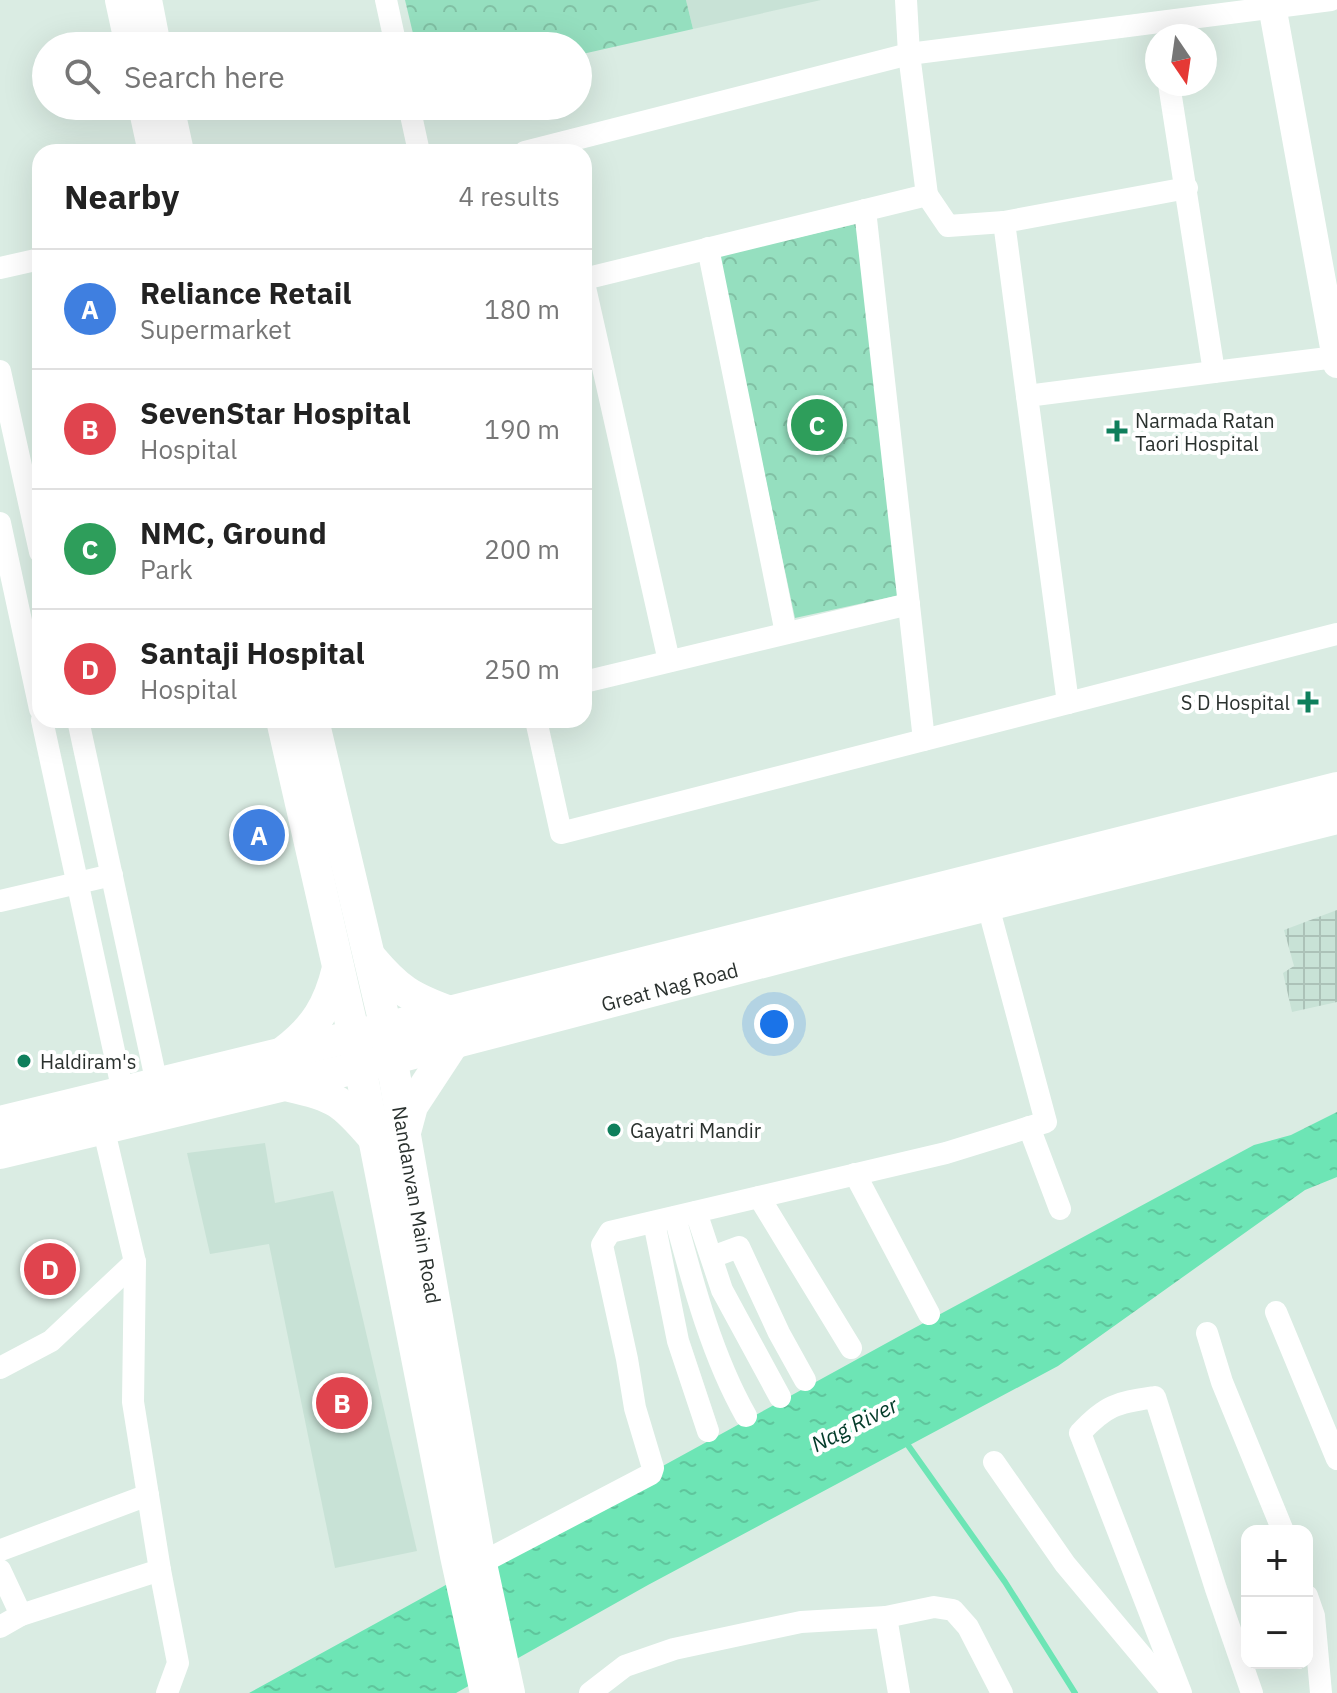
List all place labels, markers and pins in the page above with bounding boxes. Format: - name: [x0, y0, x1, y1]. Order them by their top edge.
- pin: C: [791, 395, 843, 455]
- place label: Narmada Ratan Taori Hospital: [1135, 407, 1275, 457]
- marker: Narmada Ratan Taori Hospital: [1106, 420, 1128, 442]
- place label: S D Hospital: [1181, 689, 1290, 716]
- marker: S D Hospital: [1297, 691, 1319, 713]
- pin: A: [233, 805, 285, 865]
- place label: Haldiram's: [40, 1048, 137, 1075]
- marker: Haldiram's: [15, 1052, 33, 1070]
- place label: Gayatri Mandir: [630, 1117, 761, 1144]
- marker: Gayatri Mandir: [605, 1121, 623, 1139]
- pin: D: [24, 1239, 76, 1299]
- pin: B: [316, 1373, 368, 1433]

